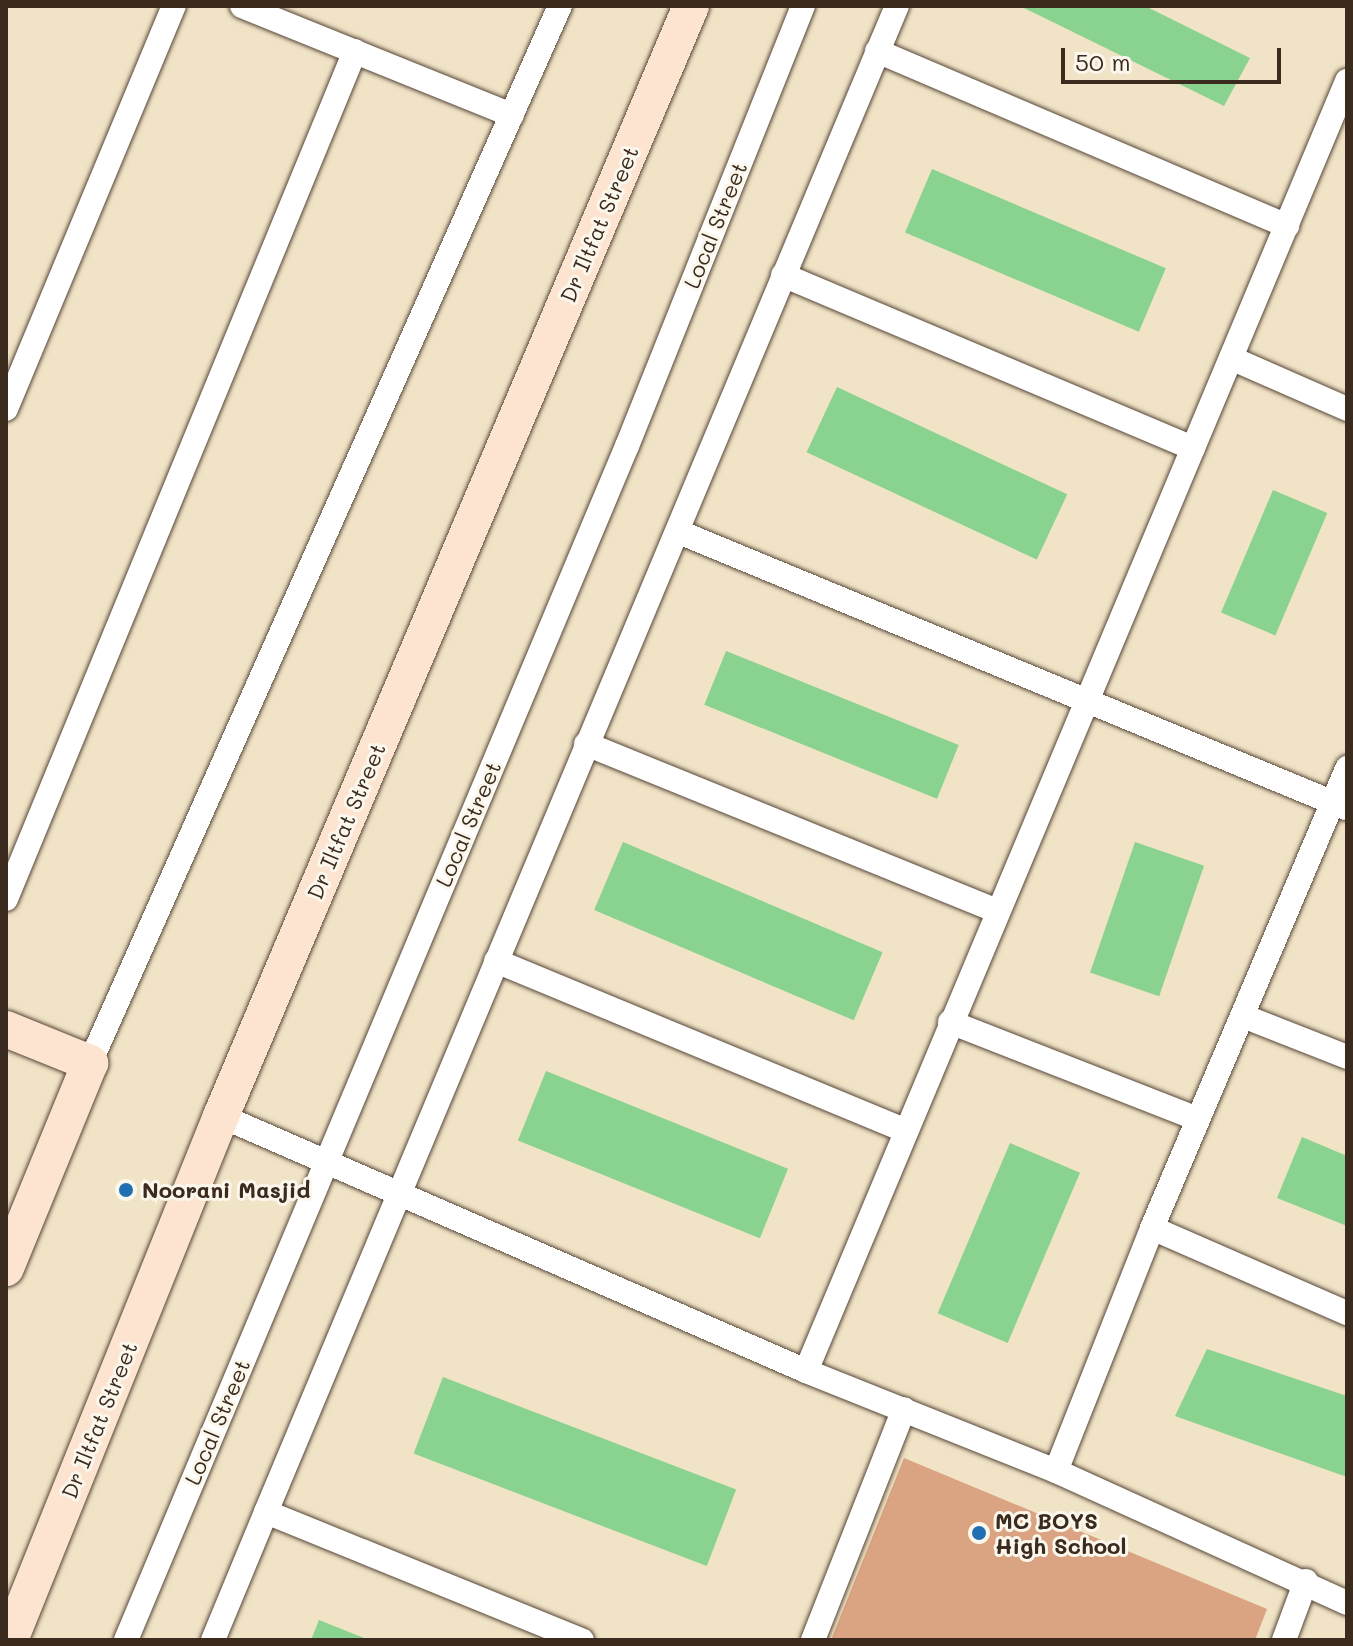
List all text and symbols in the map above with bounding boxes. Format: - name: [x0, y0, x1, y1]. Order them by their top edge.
- scale bar: [1065, 32, 1285, 82]
- text: 50 m: [1075, 46, 1131, 77]
- street label: Dr Iltfat Street: [554, 142, 644, 306]
- street label: Local Street: [678, 158, 752, 292]
- street label: Dr Iltfat Street: [301, 739, 391, 903]
- street label: Local Street: [430, 757, 506, 891]
- place label: Noorani Masjid: [142, 1177, 310, 1203]
- marker: Noorani Masjid: [117, 1181, 135, 1199]
- street label: Dr Iltfat Street: [55, 1338, 143, 1502]
- street label: Local Street: [179, 1355, 255, 1489]
- place label: MC BOYS High School: [995, 1507, 1126, 1558]
- marker: MC BOYS High School: [970, 1524, 988, 1542]

